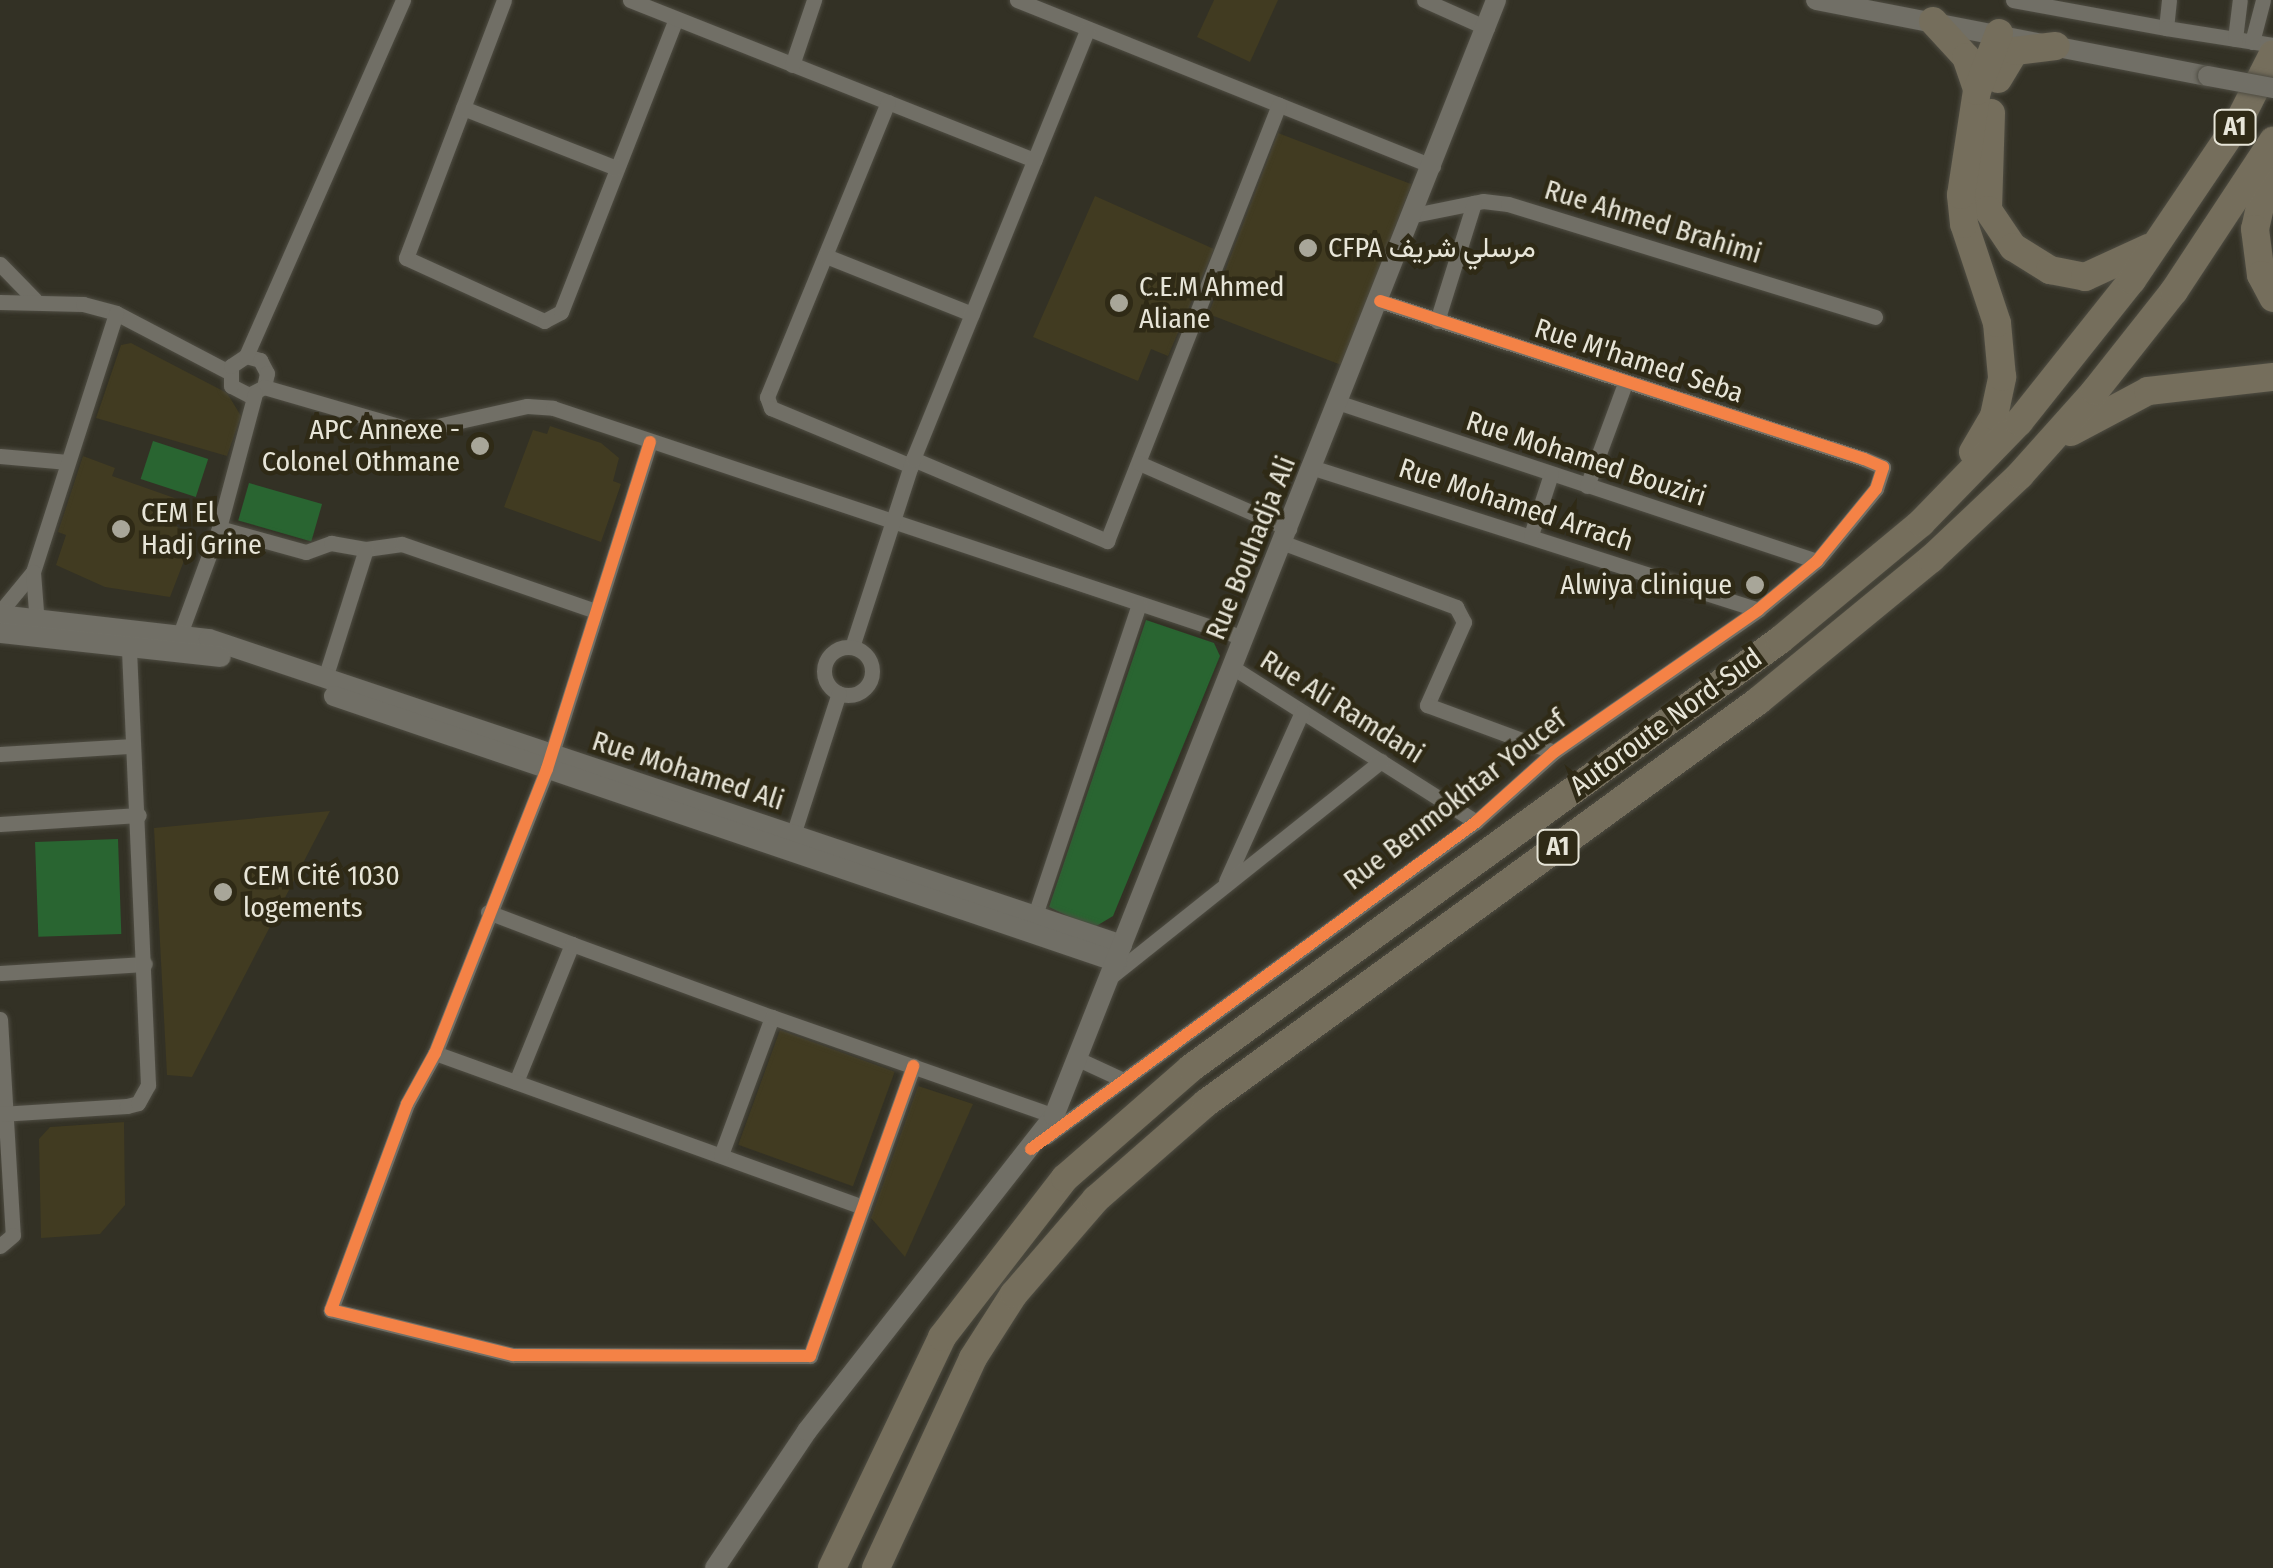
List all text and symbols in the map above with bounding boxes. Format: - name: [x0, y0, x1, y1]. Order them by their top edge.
- road number: A1: [2212, 107, 2258, 147]
- street label: Rue Ahmed Brahimi: [1540, 173, 1766, 271]
- place label: CFPA مرسلي شريف: [1328, 231, 1536, 265]
- marker: CFPA مرسلي شريف: [1297, 237, 1319, 259]
- place label: C.E.M Ahmed Aliane: [1139, 270, 1285, 336]
- marker: C.E.M Ahmed Aliane: [1108, 292, 1130, 314]
- street label: Rue M'hamed Seba: [1530, 311, 1748, 411]
- street label: Rue Mohamed Bouziri: [1462, 404, 1710, 514]
- place label: APC Annexe - Colonel Othmane: [262, 413, 460, 479]
- marker: APC Annexe - Colonel Othmane: [469, 435, 491, 457]
- street label: Rue Bouhadja Ali: [1199, 451, 1303, 645]
- street label: Rue Mohamed Arrach: [1395, 451, 1637, 559]
- place label: CEM El Hadj Grine: [141, 496, 262, 562]
- marker: CEM El Hadj Grine: [110, 518, 132, 540]
- place label: Alwiya clinique: [1560, 568, 1732, 602]
- marker: Alwiya clinique: [1742, 572, 1768, 598]
- street label: Autoroute Nord-Sud: [1564, 641, 1768, 803]
- street label: Rue Ali Ramdani: [1254, 643, 1430, 771]
- street label: Rue Benmokhtar Youcef: [1337, 703, 1573, 897]
- street label: Rue Mohamed Ali: [588, 724, 788, 818]
- road number: A1: [1536, 827, 1580, 867]
- place label: CEM Cité 1030 logements: [243, 859, 400, 925]
- marker: CEM Cité 1030 logements: [212, 881, 234, 903]

